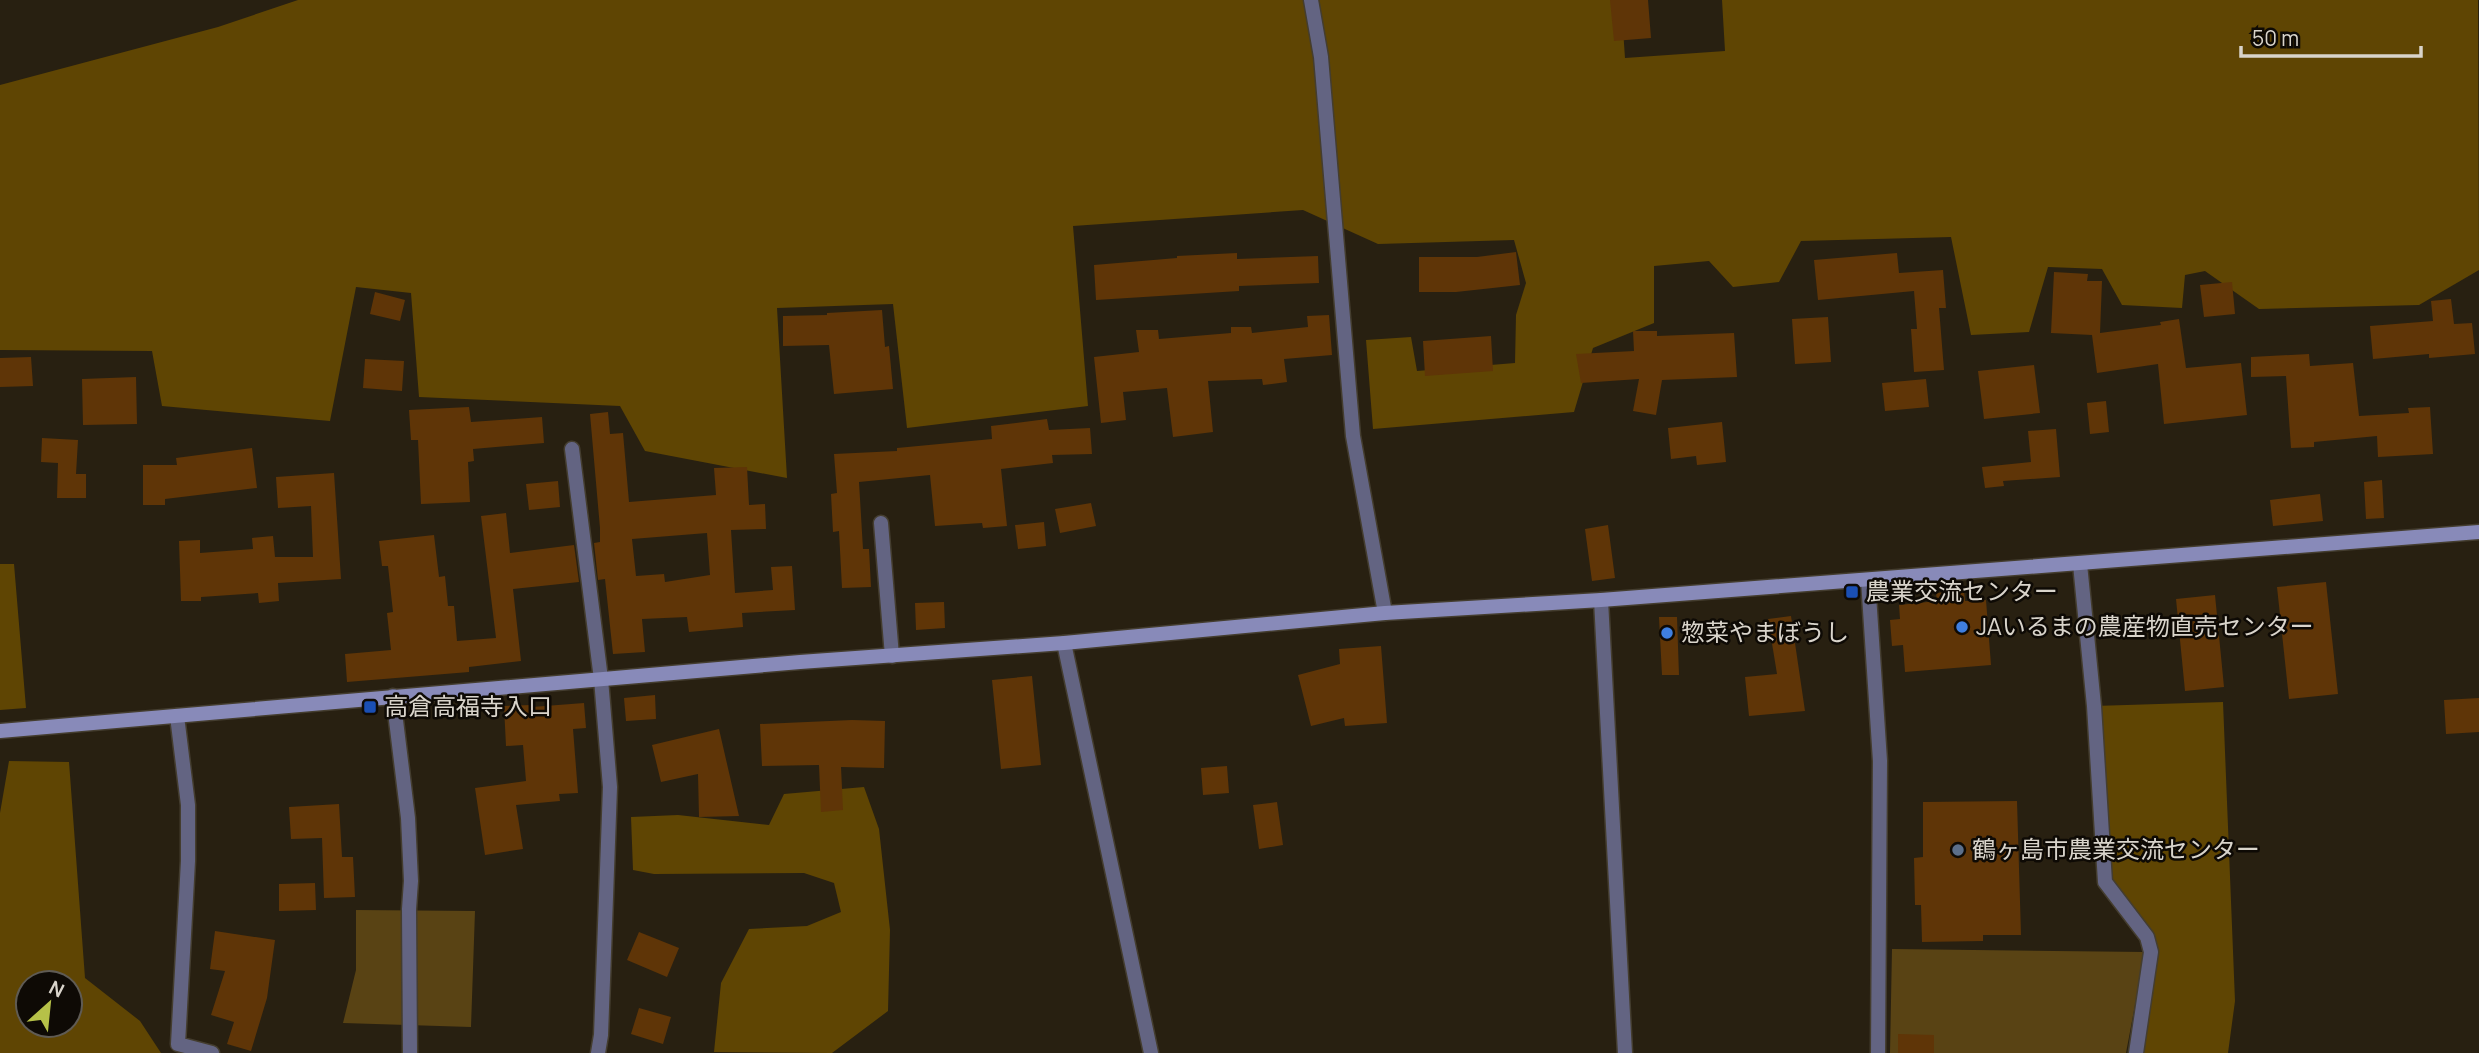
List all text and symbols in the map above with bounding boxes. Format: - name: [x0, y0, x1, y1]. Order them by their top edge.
- scale bar: [2241, 14, 2421, 58]
- text: 50 m: [2252, 24, 2299, 52]
- place label: 農業交流センター: [1866, 574, 2058, 607]
- marker: 農業交流センター: [1844, 584, 1860, 600]
- place label: JAいるまの農産物直売センター: [1976, 609, 2314, 642]
- place label: 惣菜やまぼうし: [1681, 615, 1849, 648]
- marker: JAいるまの農産物直売センター: [1954, 619, 1970, 635]
- marker: 惣菜やまぼうし: [1659, 625, 1675, 641]
- place label: 高倉高福寺入口: [384, 689, 552, 722]
- marker: 高倉高福寺入口: [362, 699, 378, 715]
- place label: 鶴ヶ島市農業交流センター: [1972, 832, 2260, 865]
- marker: 鶴ヶ島市農業交流センター: [1950, 842, 1966, 858]
- north arrow: [14, 969, 84, 1039]
- text: N: [45, 974, 69, 1004]

